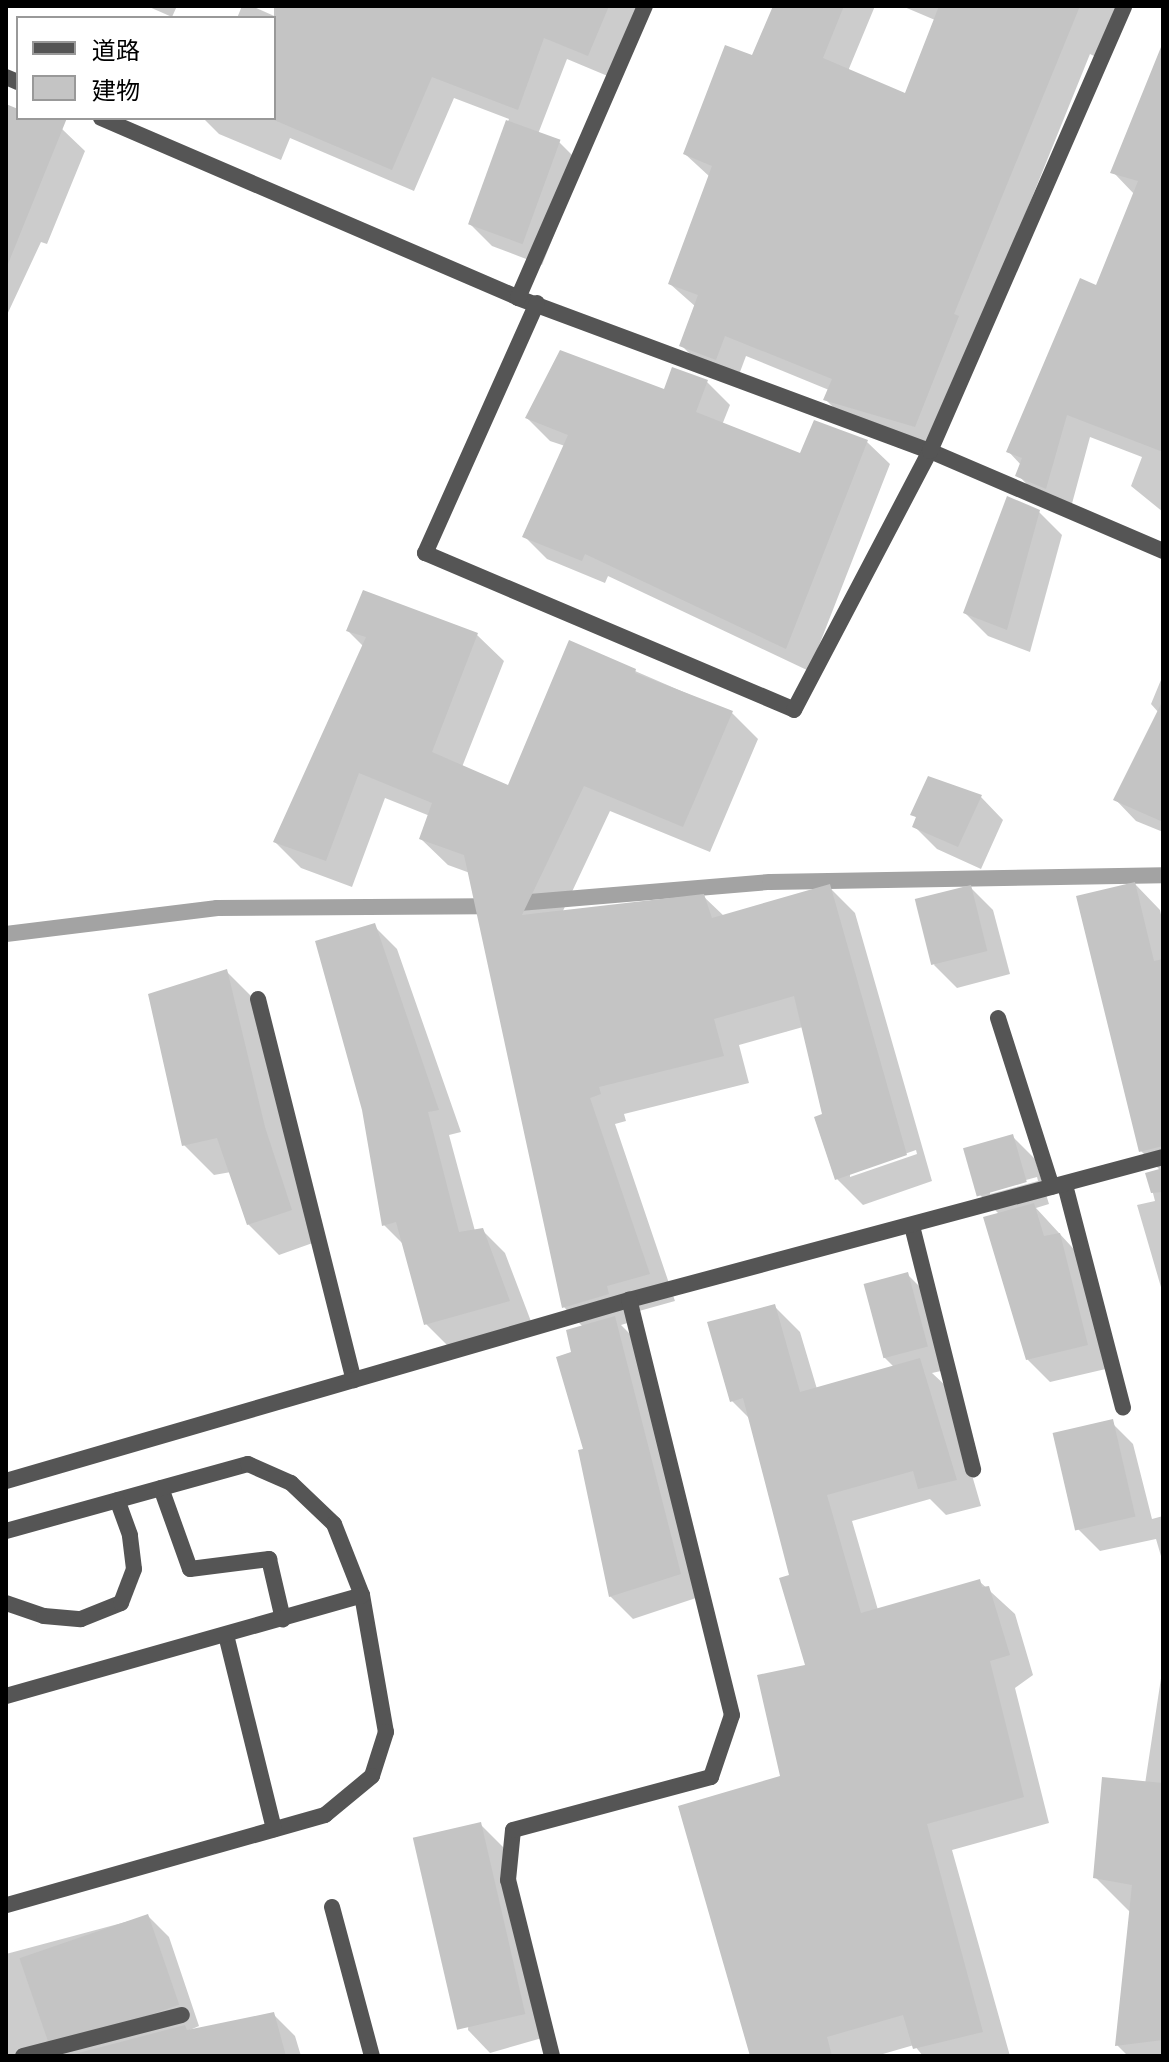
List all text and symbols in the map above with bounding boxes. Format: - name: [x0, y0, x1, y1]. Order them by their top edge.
- legend: [16, 16, 276, 120]
- text: 道路: [92, 35, 140, 66]
- text: 建物: [92, 75, 140, 106]

